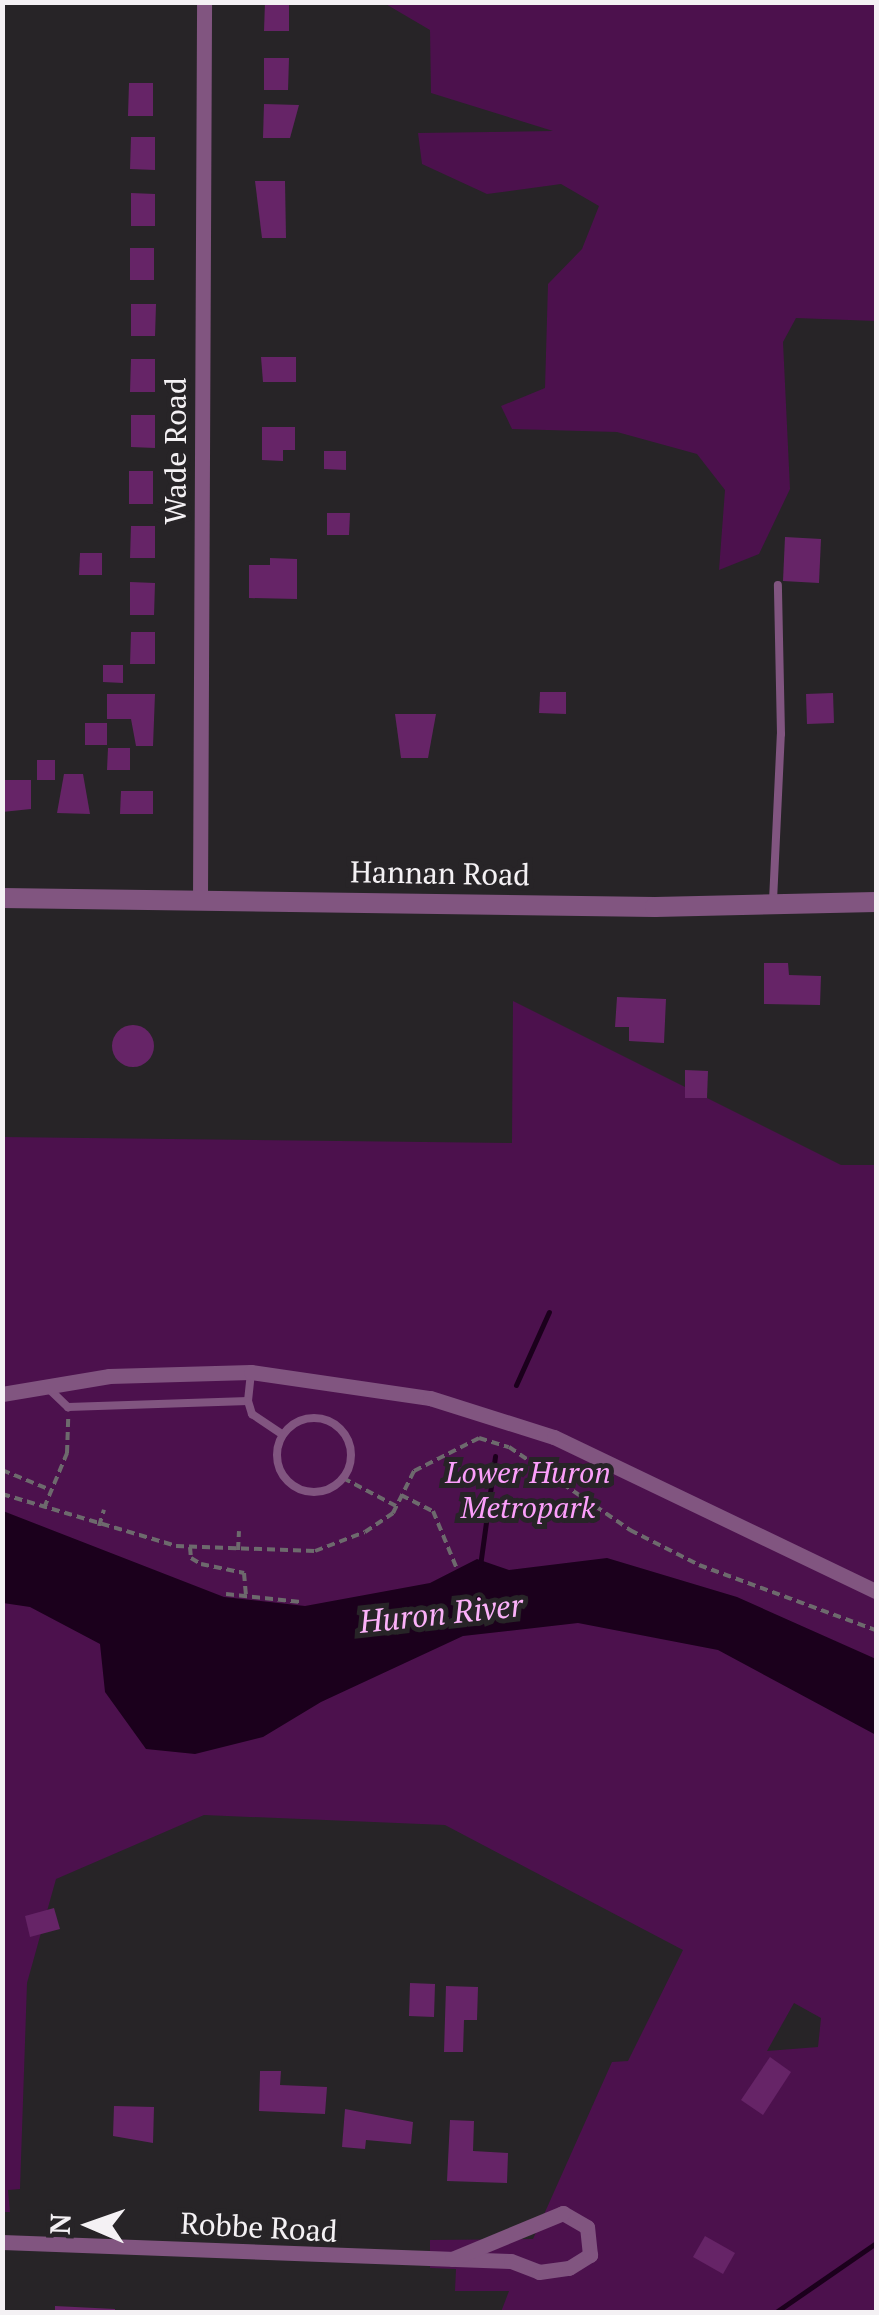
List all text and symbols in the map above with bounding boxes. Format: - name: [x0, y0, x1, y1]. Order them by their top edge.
- street label: Wade Road: [157, 377, 193, 525]
- street label: Hannan Road: [350, 853, 530, 893]
- park label: Lower Huron Metropark: [445, 1454, 611, 1524]
- water label: Huron River: [357, 1585, 525, 1641]
- north arrow: [40, 2175, 140, 2275]
- street label: Robbe Road: [180, 2205, 338, 2249]
- text: N: [41, 2213, 78, 2235]

